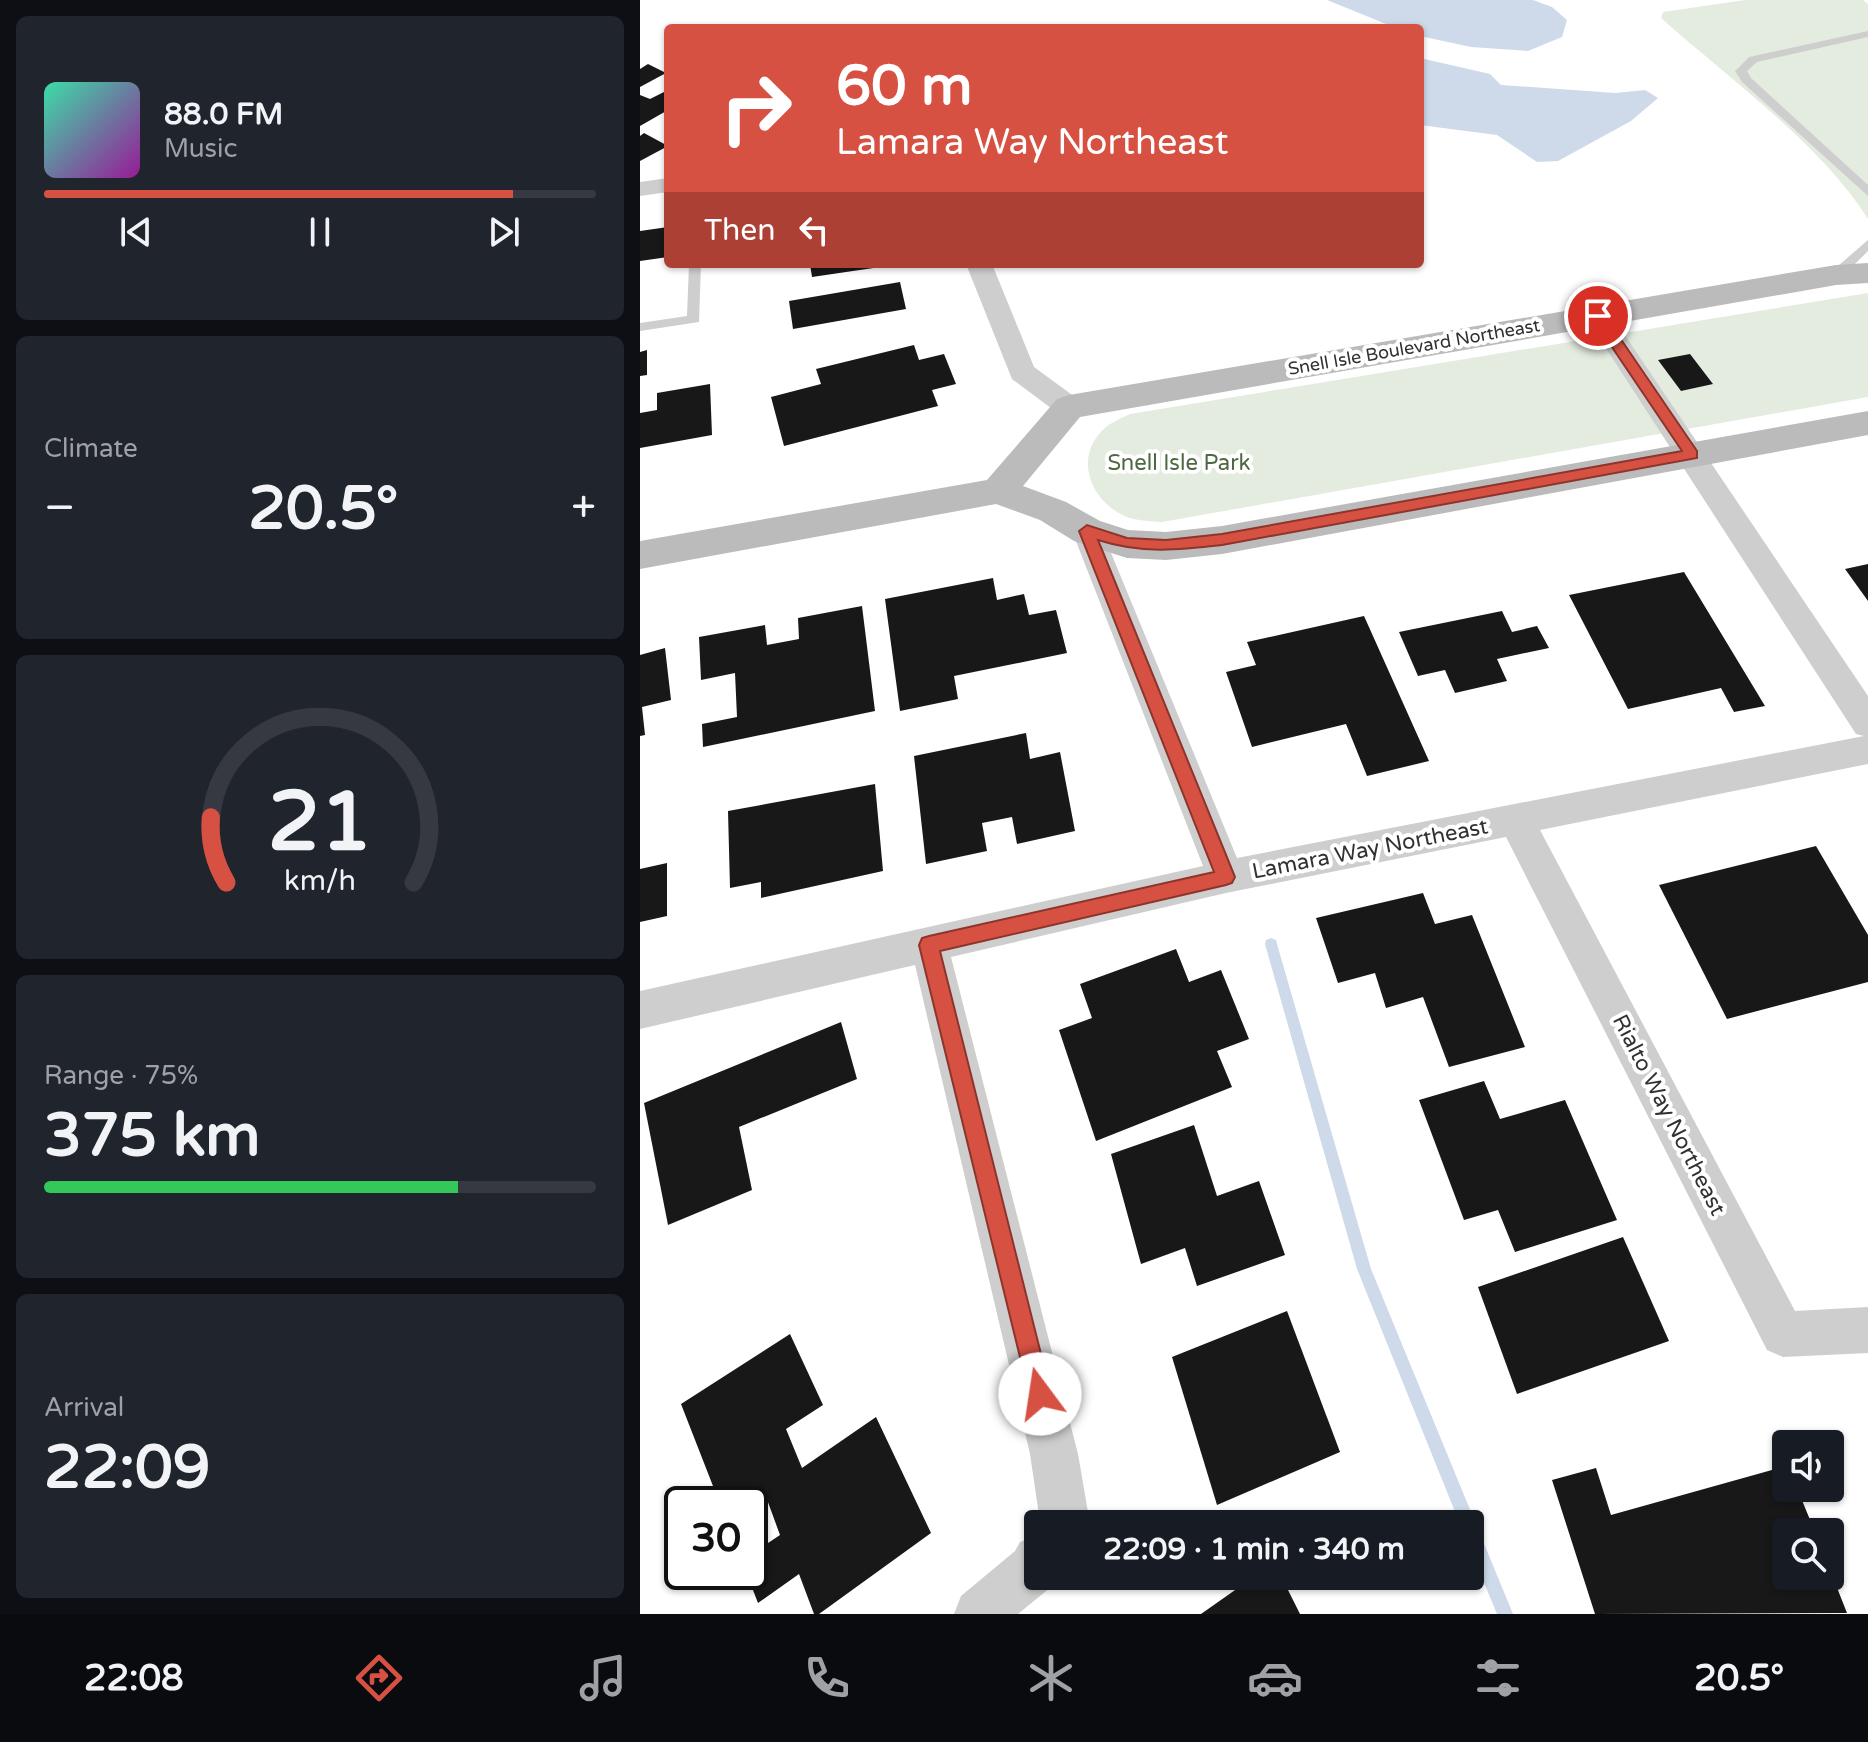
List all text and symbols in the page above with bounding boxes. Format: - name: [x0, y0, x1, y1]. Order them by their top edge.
- text: 60 m: [836, 53, 972, 120]
- icon: right: [704, 56, 808, 160]
- text: 88.0 FM: [164, 96, 283, 133]
- text: Lamara Way Northeast: [836, 121, 1228, 164]
- text: Music: [164, 133, 237, 164]
- icon: left: [792, 208, 836, 252]
- icon: previous: [114, 210, 158, 254]
- icon: pause: [298, 210, 342, 254]
- icon: next: [482, 210, 526, 254]
- text: Then: [704, 212, 776, 249]
- pin: [1564, 282, 1632, 350]
- icon: arrive: [1576, 294, 1620, 338]
- street label: Snell Isle Boulevard Northeast: [1286, 314, 1542, 380]
- text: Climate: [44, 433, 138, 464]
- park label: Snell Isle Park: [1107, 450, 1251, 476]
- text: 20.5°: [248, 473, 398, 545]
- text: −: [44, 482, 75, 535]
- text: +: [571, 482, 596, 535]
- text: 21: [268, 773, 372, 873]
- street label: Lamara Way Northeast: [1250, 813, 1490, 885]
- text: km/h: [284, 864, 356, 898]
- street label: Rialto Way Northeast: [1607, 1010, 1731, 1220]
- text: Range · 75%: [44, 1060, 198, 1091]
- text: 375 km: [44, 1100, 260, 1172]
- position arrow: [998, 1352, 1082, 1436]
- text: Arrival: [44, 1392, 124, 1423]
- map controls: [1772, 1430, 1844, 1590]
- button: sound: [1772, 1430, 1844, 1502]
- text: 22:09: [44, 1432, 210, 1504]
- speed limit sign: 30: [664, 1486, 768, 1590]
- button: search: [1772, 1518, 1844, 1590]
- text: 22:09 · 1 min · 340 m: [1103, 1531, 1405, 1568]
- icon: directions: [351, 1650, 407, 1706]
- icon: music: [575, 1650, 631, 1706]
- icon: phone: [799, 1650, 855, 1706]
- icon: climate: [1023, 1650, 1079, 1706]
- icon: car: [1247, 1650, 1303, 1706]
- icon: filters: [1470, 1650, 1526, 1706]
- text: 22:08: [84, 1657, 184, 1700]
- text: 20.5°: [1694, 1657, 1784, 1700]

